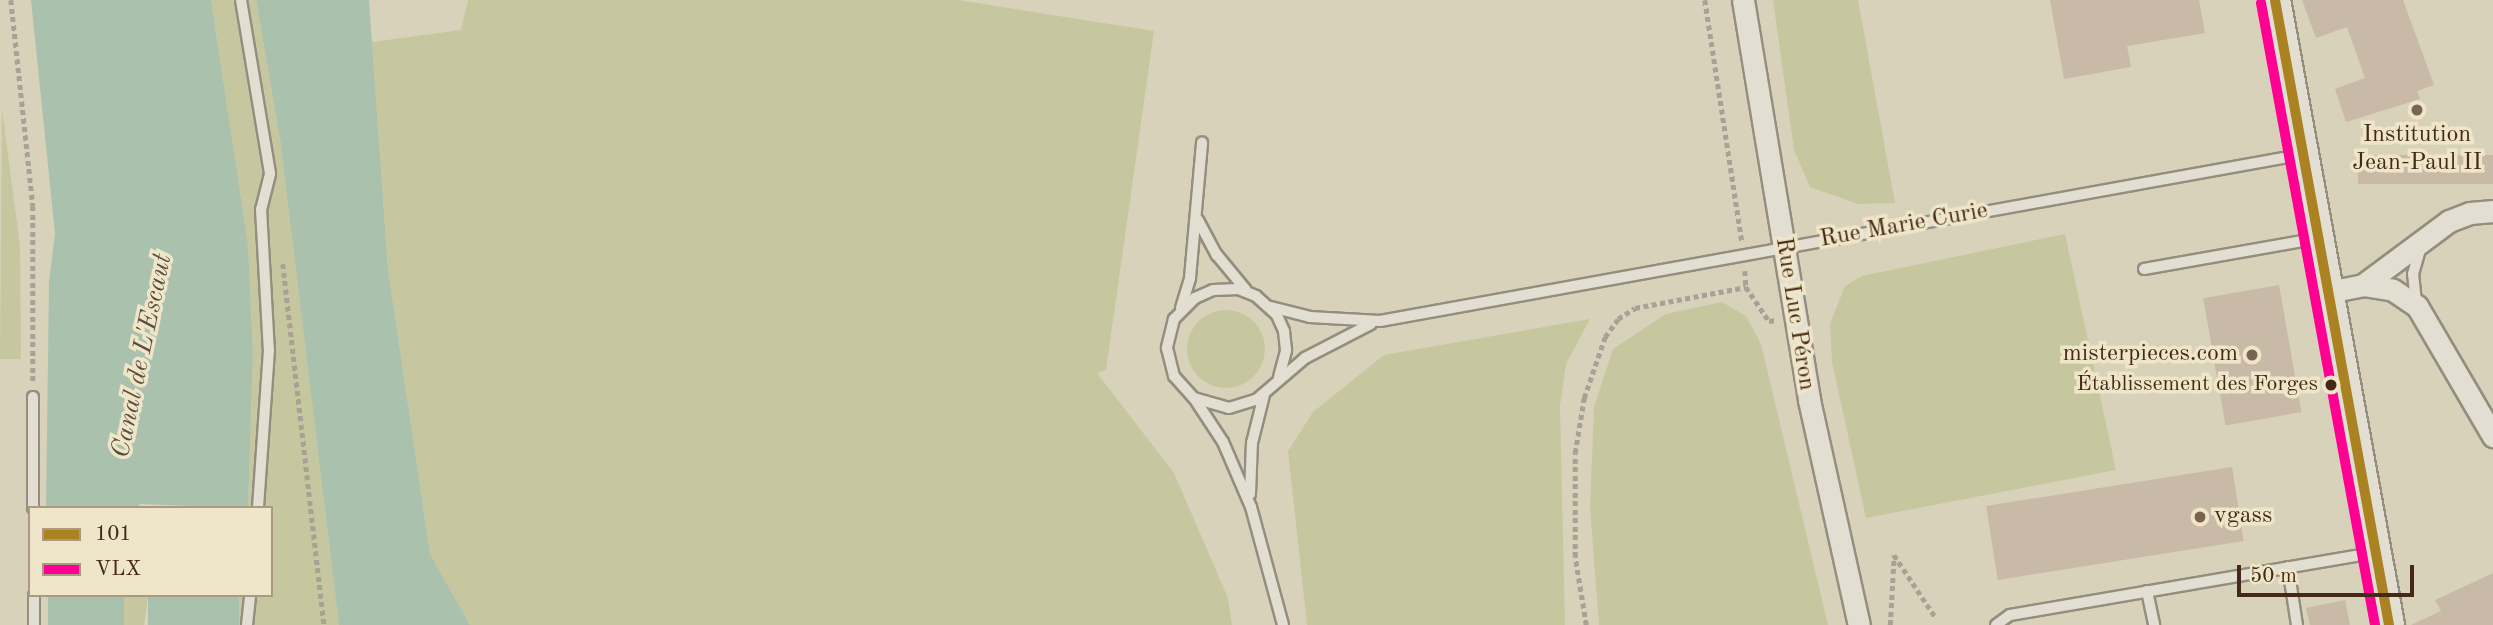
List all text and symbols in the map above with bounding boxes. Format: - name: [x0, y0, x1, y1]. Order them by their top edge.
- marker: Institution Jean-Paul II: [2409, 102, 2425, 118]
- place label: Institution Jean-Paul II: [2352, 122, 2482, 178]
- street label: Rue Marie Curie: [1818, 197, 1990, 255]
- street label: Rue Luc Péron: [1768, 235, 1820, 393]
- water label: Canal de L'Escaut: [106, 251, 180, 461]
- place label: misterpieces.com: [2063, 341, 2238, 369]
- marker: misterpieces.com: [2244, 347, 2260, 363]
- place label: Établissement des Forges: [2076, 372, 2318, 398]
- marker: Établissement des Forges: [2324, 378, 2338, 392]
- place label: vgass: [2214, 503, 2272, 531]
- legend: [28, 506, 273, 597]
- marker: vgass: [2192, 509, 2208, 525]
- text: 101: [95, 524, 132, 545]
- scale bar: [2241, 552, 2418, 596]
- text: VLX: [95, 559, 141, 580]
- text: 50 m: [2250, 566, 2297, 587]

